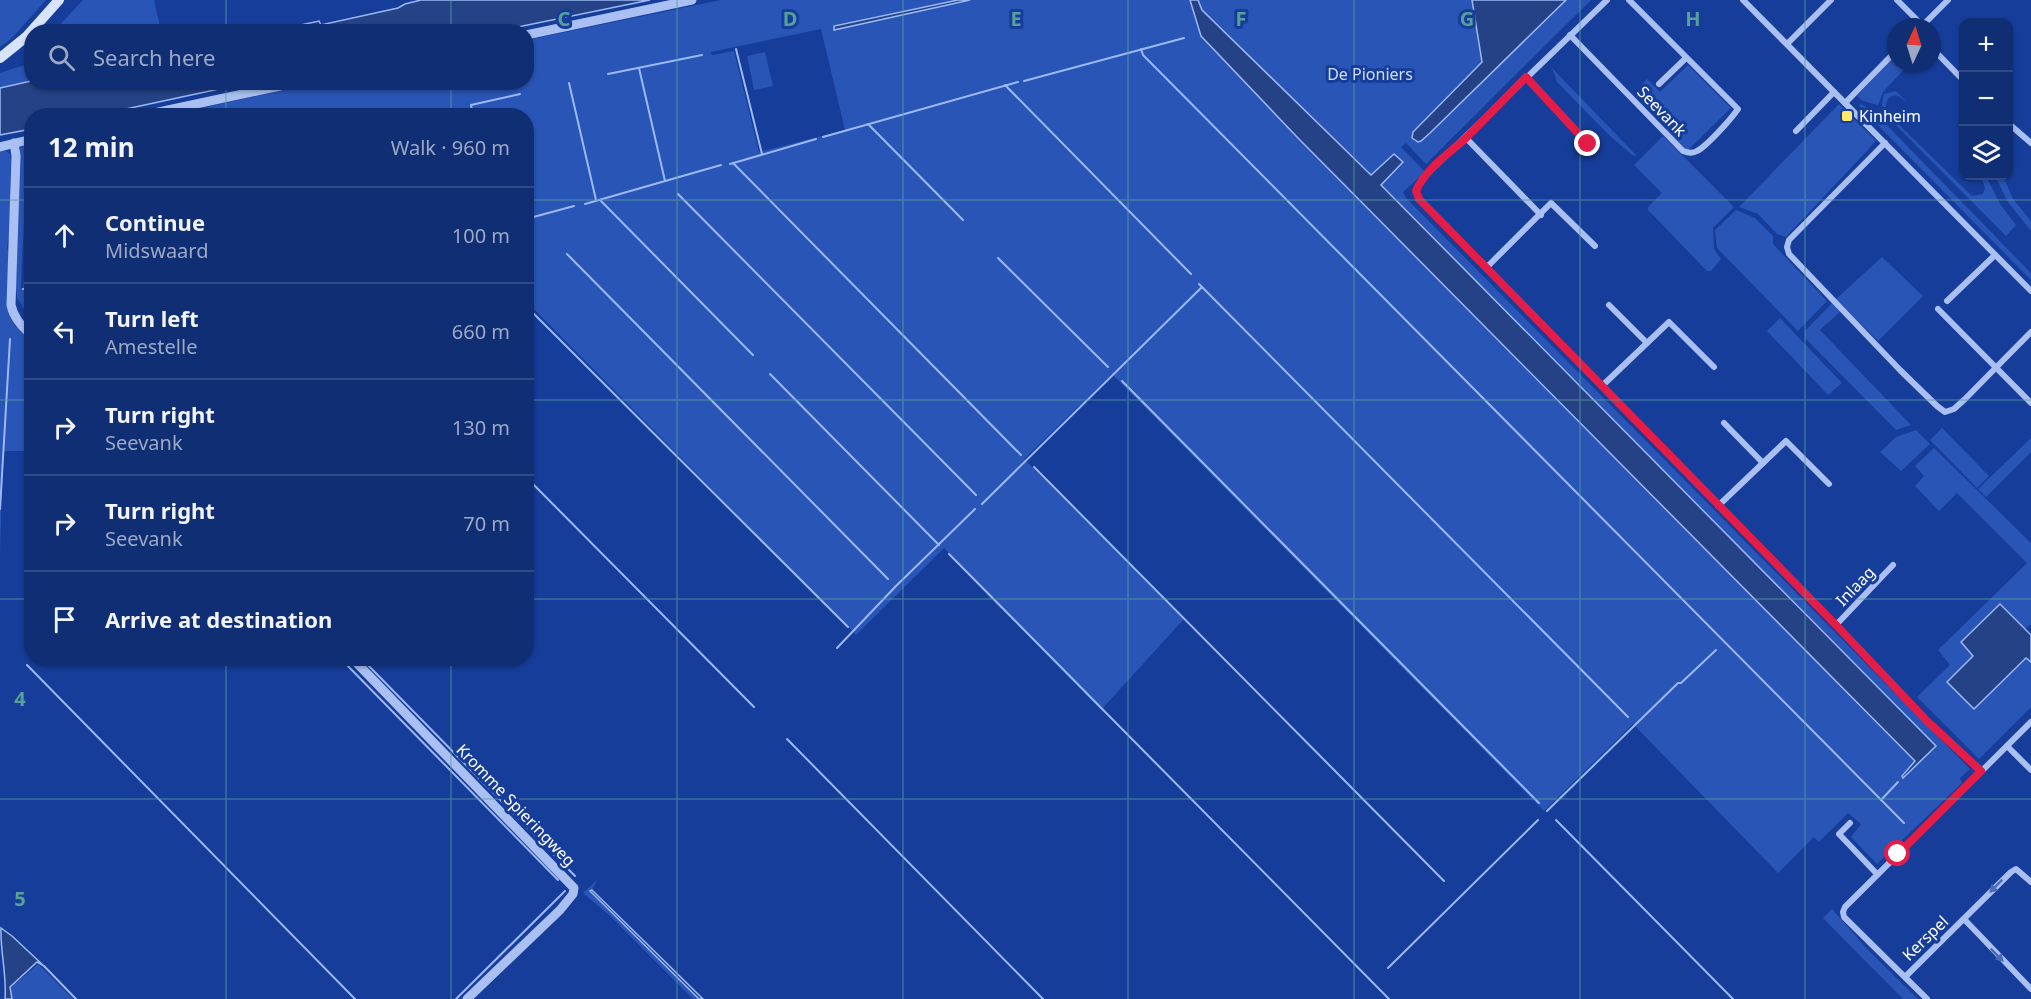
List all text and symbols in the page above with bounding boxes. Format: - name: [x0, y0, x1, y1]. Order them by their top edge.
- text: C: [558, 5, 571, 32]
- text: D: [783, 5, 797, 32]
- text: E: [1010, 5, 1022, 32]
- text: F: [1236, 5, 1246, 32]
- text: G: [1460, 5, 1474, 32]
- text: H: [1685, 5, 1701, 32]
- north arrow: [1887, 18, 1941, 72]
- map controls: [1959, 18, 2013, 180]
- button: +: [1959, 18, 2013, 72]
- search box: [24, 24, 534, 90]
- icon: search: [45, 41, 78, 74]
- text: Search here: [93, 42, 215, 72]
- park label: De Pioniers: [1327, 63, 1413, 85]
- button: −: [1959, 72, 2013, 126]
- street label: Seevank: [1633, 81, 1692, 141]
- place label: Kinheim: [1859, 105, 1921, 127]
- marker: Kinheim: [1840, 109, 1854, 123]
- button: layers: [1959, 126, 2013, 180]
- text: 12 min: [48, 129, 135, 165]
- route end: [1574, 130, 1600, 156]
- text: Walk · 960 m: [391, 134, 510, 161]
- text: Continue: [105, 207, 205, 237]
- icon: ahead: [48, 219, 81, 252]
- text: 100 m: [452, 222, 510, 249]
- text: Midswaard: [105, 237, 209, 264]
- text: Turn left: [105, 303, 199, 333]
- icon: left: [48, 315, 81, 348]
- text: 660 m: [452, 318, 510, 345]
- text: Amestelle: [105, 333, 197, 360]
- text: Turn right: [105, 399, 215, 429]
- icon: right: [48, 411, 81, 444]
- text: 130 m: [452, 414, 510, 441]
- text: Seevank: [105, 429, 183, 456]
- text: Turn right: [105, 495, 215, 525]
- icon: right: [48, 507, 81, 540]
- text: 70 m: [463, 510, 510, 537]
- text: Seevank: [105, 525, 183, 552]
- street label: Inlaag: [1831, 561, 1879, 611]
- icon: arrive: [48, 603, 81, 636]
- text: Arrive at destination: [105, 604, 332, 634]
- text: 4: [14, 685, 26, 712]
- street label: Kromme Spieringweg: [452, 739, 580, 871]
- route start: [1884, 840, 1910, 866]
- one-way arrow: [1989, 879, 2003, 894]
- text: 5: [14, 885, 26, 912]
- street label: Kerspel: [1897, 911, 1953, 965]
- one-way arrow: [1990, 947, 2004, 962]

